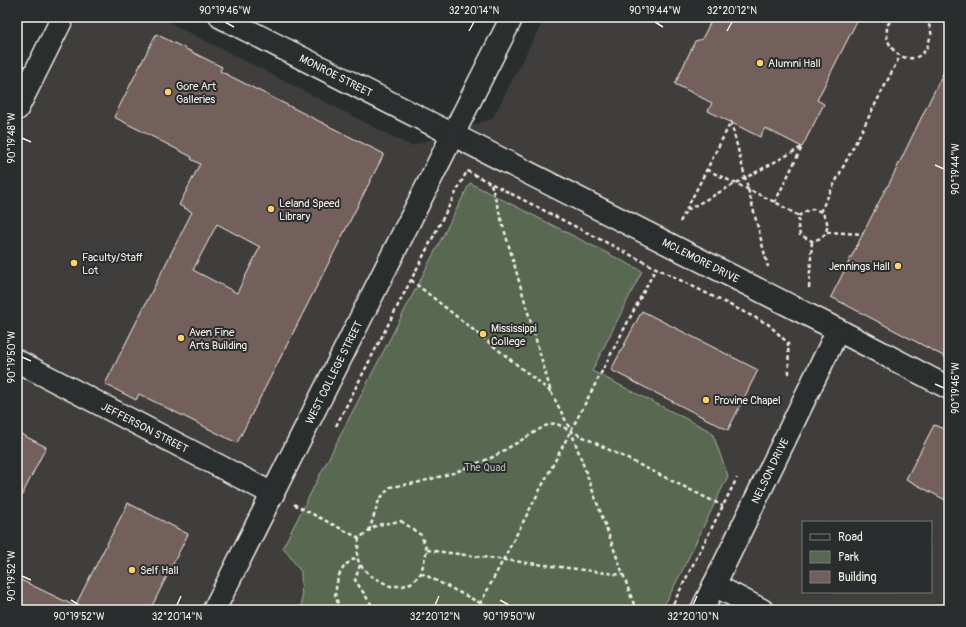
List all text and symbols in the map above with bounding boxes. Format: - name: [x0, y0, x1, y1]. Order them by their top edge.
- text: 90°19'46"W: [199, 5, 251, 17]
- text: 32°20'14"N: [449, 5, 499, 17]
- text: 90°19'44"W: [629, 5, 681, 17]
- text: 32°20'12"N: [707, 5, 757, 17]
- street label: MONROE STREET: [297, 51, 375, 99]
- place label: Alumni Hall: [768, 57, 821, 70]
- marker: Alumni Hall: [755, 58, 765, 68]
- place label: Gore Art Galleries: [176, 80, 217, 106]
- marker: Gore Art Galleries: [163, 87, 173, 97]
- text: 90°19'48"W: [6, 112, 18, 163]
- text: 90°19'44"W: [950, 143, 962, 195]
- place label: Leland Speed Library: [279, 197, 340, 223]
- marker: Leland Speed Library: [266, 204, 276, 214]
- street label: MCLEMORE DRIVE: [660, 235, 742, 285]
- place label: Faculty/Staff Lot: [82, 251, 143, 277]
- marker: Faculty/Staff Lot: [69, 258, 79, 268]
- place label: Jennings Hall: [829, 260, 890, 273]
- marker: Jennings Hall: [893, 261, 903, 271]
- street label: WEST COLLEGE STREET: [303, 319, 365, 426]
- place label: Mississippi College: [491, 322, 537, 348]
- place label: Aven Fine Arts Building: [189, 326, 248, 352]
- marker: Mississippi College: [478, 329, 488, 339]
- text: 90°19'50"W: [6, 330, 18, 383]
- marker: Aven Fine Arts Building: [176, 333, 186, 343]
- text: 90°19'46"W: [950, 362, 962, 414]
- place label: Provine Chapel: [714, 394, 781, 407]
- marker: Provine Chapel: [701, 395, 711, 405]
- street label: JEFFERSON STREET: [99, 399, 190, 455]
- street label: NELSON DRIVE: [748, 435, 791, 506]
- park label: The Quad: [464, 461, 506, 474]
- legend: [802, 521, 932, 593]
- text: Road: [838, 530, 863, 545]
- text: 90°19'52"W: [6, 550, 18, 602]
- text: Park: [838, 550, 859, 565]
- place label: Self Hall: [140, 564, 179, 577]
- marker: Self Hall: [127, 565, 137, 575]
- text: Building: [838, 570, 877, 585]
- text: 90°19'52"W: [53, 611, 105, 623]
- text: 32°20'14"N: [152, 611, 202, 623]
- text: 32°20'12"N: [410, 611, 460, 623]
- text: 90°19'50"W: [483, 611, 536, 623]
- text: 32°20'10"N: [667, 611, 719, 623]

